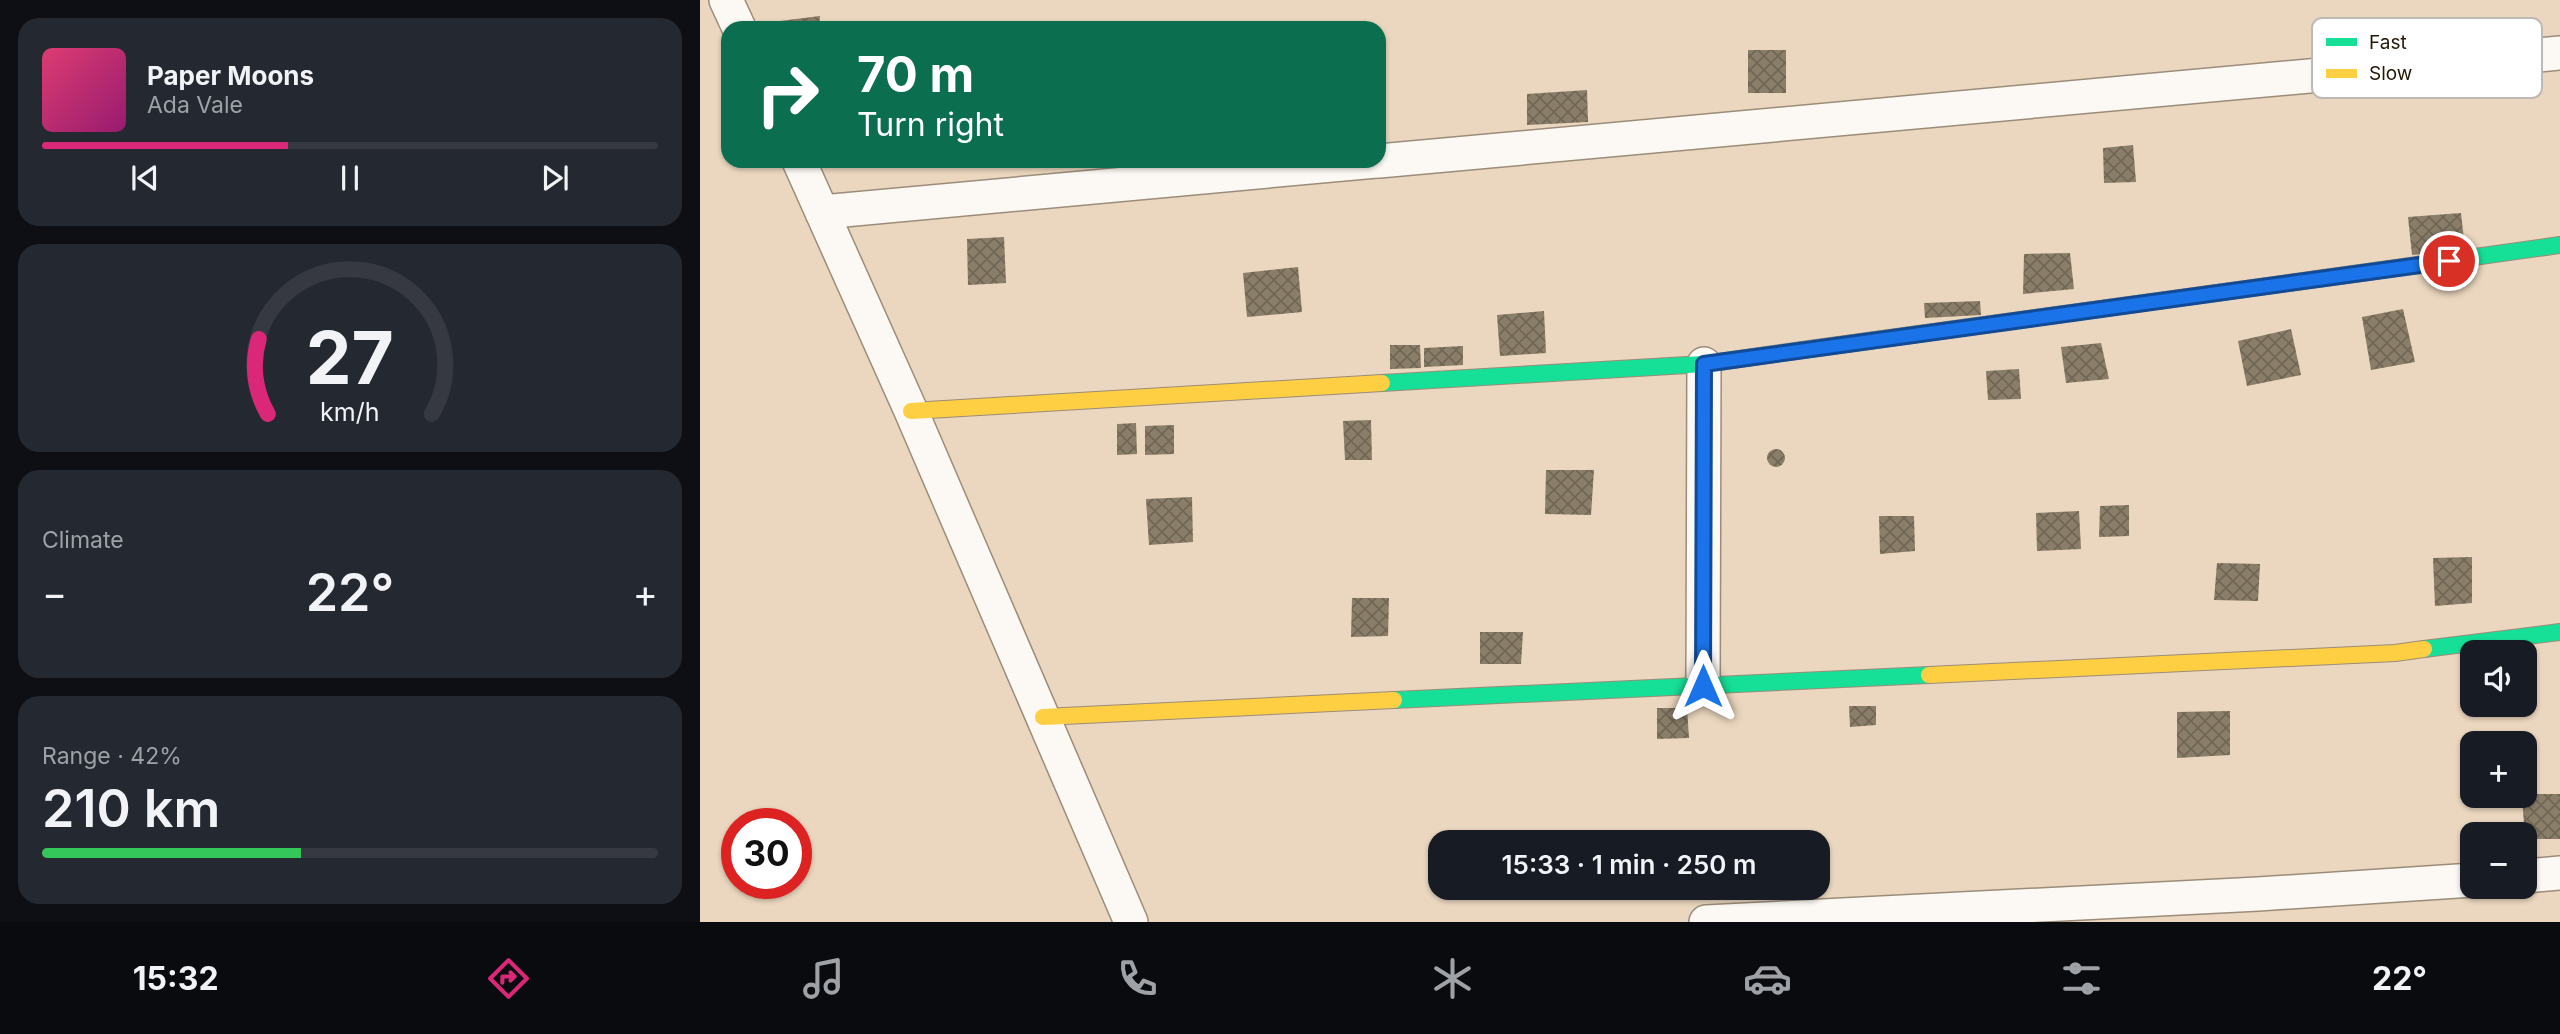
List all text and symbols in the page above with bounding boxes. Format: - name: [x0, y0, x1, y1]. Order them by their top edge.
- legend: [2312, 18, 2542, 98]
- text: Fast: [2369, 31, 2407, 54]
- text: 70 m: [857, 45, 974, 104]
- icon: right: [742, 49, 833, 140]
- text: Paper Moons: [147, 60, 314, 91]
- text: Slow: [2369, 62, 2412, 85]
- text: Ada Vale: [147, 91, 243, 119]
- text: Turn right: [857, 105, 1004, 144]
- icon: previous: [126, 159, 164, 197]
- icon: pause: [331, 159, 369, 197]
- icon: next: [536, 159, 574, 197]
- pin: [2419, 231, 2479, 291]
- icon: arrive: [2430, 242, 2468, 280]
- text: 27: [306, 313, 394, 402]
- text: km/h: [320, 397, 380, 427]
- text: Climate: [42, 526, 124, 554]
- text: 22°: [306, 561, 394, 624]
- text: −: [42, 570, 67, 616]
- text: +: [633, 570, 658, 616]
- map controls: [2460, 640, 2537, 899]
- button: sound: [2460, 640, 2537, 717]
- position arrow: [1666, 649, 1740, 723]
- button: +: [2460, 731, 2537, 808]
- text: Range · 42%: [42, 742, 182, 770]
- text: 210 km: [42, 777, 220, 840]
- speed limit sign: 30: [721, 808, 812, 899]
- button: −: [2460, 822, 2537, 899]
- text: 15:33 · 1 min · 250 m: [1502, 849, 1756, 880]
- icon: directions: [484, 954, 533, 1003]
- icon: music: [799, 954, 848, 1003]
- icon: phone: [1113, 954, 1162, 1003]
- icon: climate: [1428, 954, 1477, 1003]
- icon: car: [1743, 954, 1792, 1003]
- icon: filters: [2057, 954, 2106, 1003]
- text: 15:32: [133, 959, 219, 998]
- text: 22°: [2372, 959, 2427, 998]

